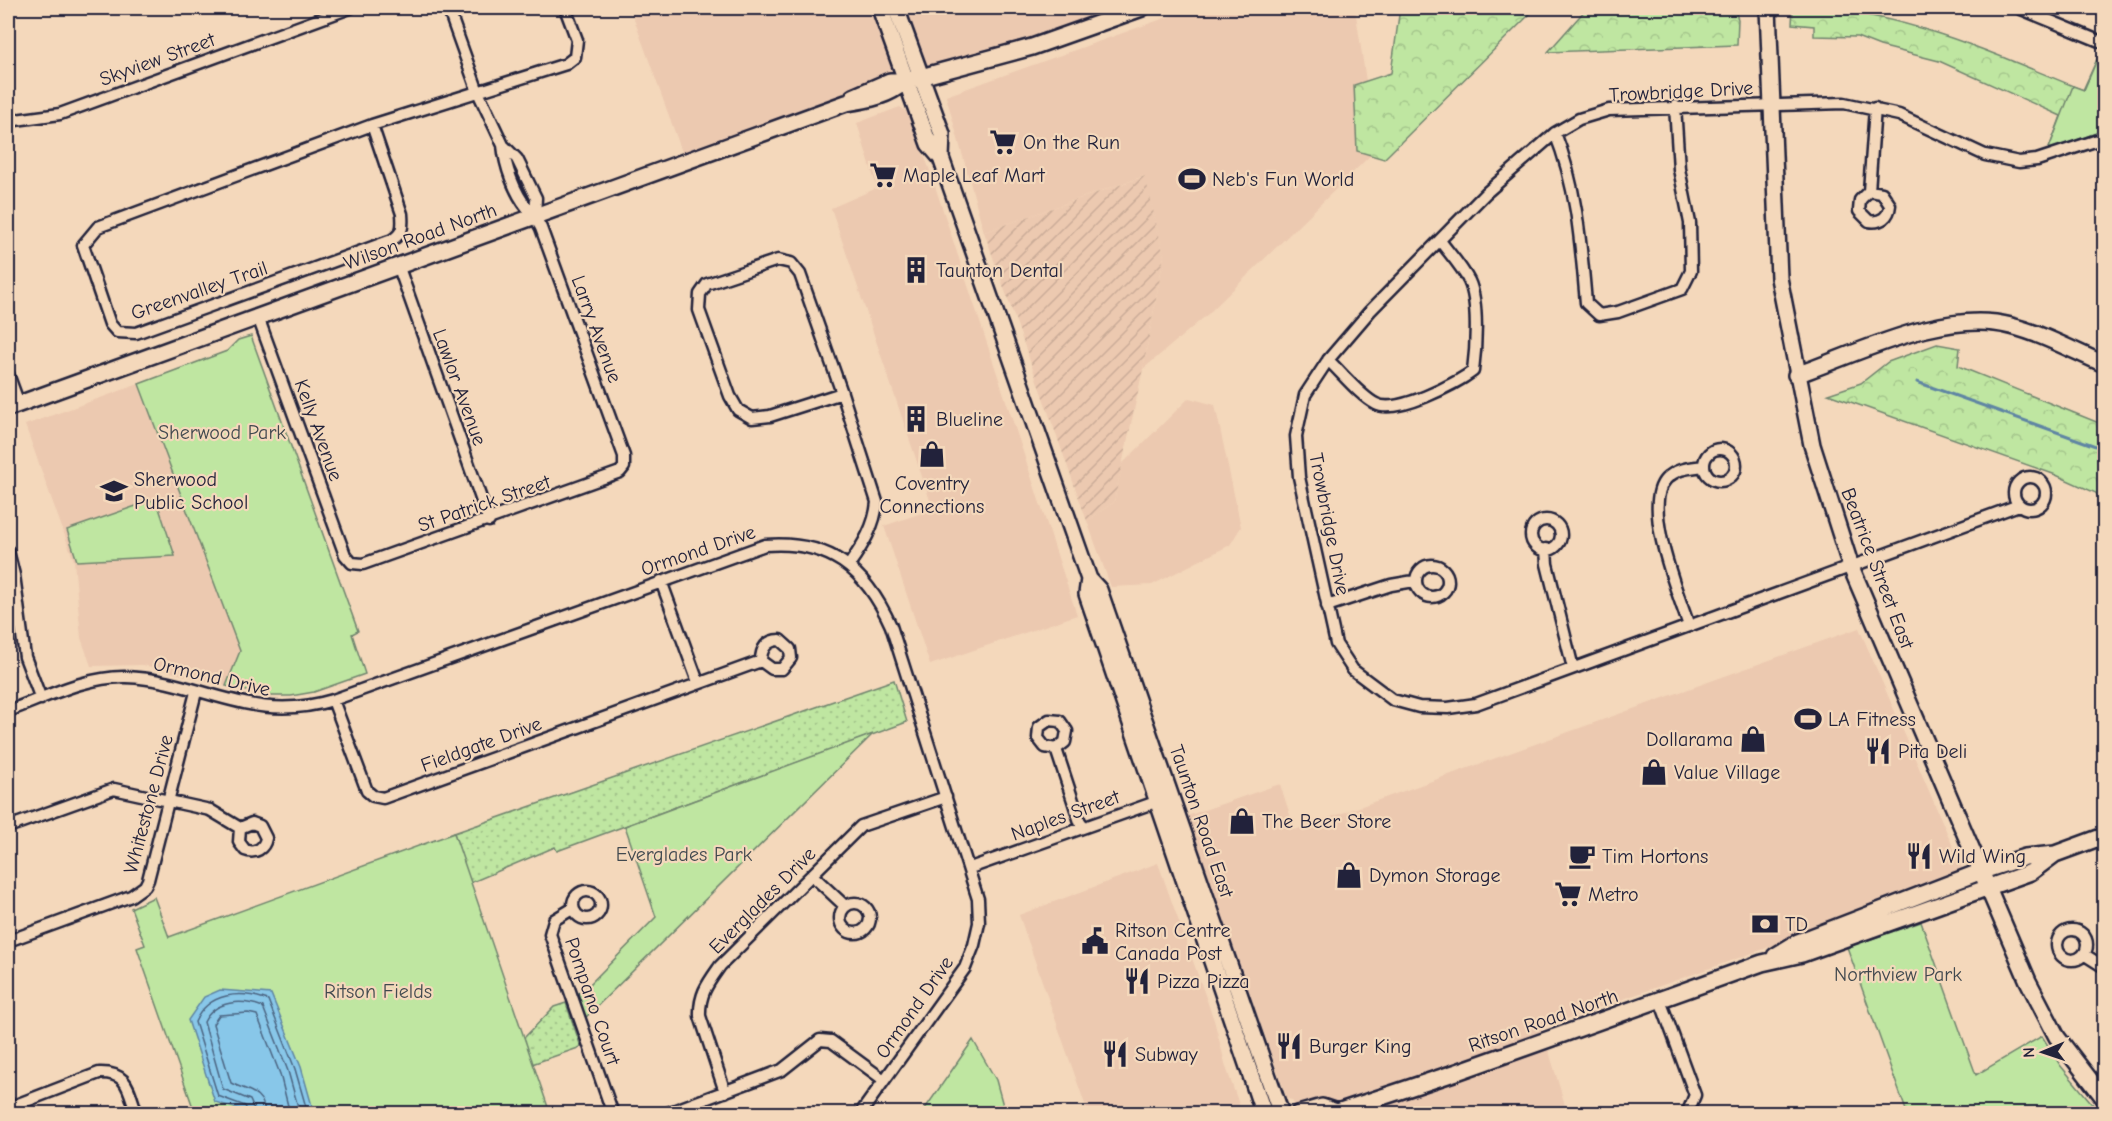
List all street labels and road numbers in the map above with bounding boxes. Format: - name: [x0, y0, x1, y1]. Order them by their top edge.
- street label: Skyview Street: [96, 27, 219, 91]
- street label: Trowbridge Drive: [1608, 76, 1754, 107]
- street label: Wilson Road North: [341, 198, 500, 275]
- street label: Greenvalley Trail: [128, 256, 270, 325]
- street label: Larry Avenue: [567, 272, 627, 386]
- street label: Lawlor Avenue: [428, 326, 491, 449]
- street label: Kelly Avenue: [290, 376, 348, 484]
- street label: Trowbridge Drive: [1304, 451, 1355, 597]
- street label: St Patrick Street: [415, 470, 555, 537]
- street label: Beatrice Street East: [1836, 484, 1919, 653]
- street label: Ormond Drive: [638, 520, 758, 581]
- street label: Ormond Drive: [151, 652, 273, 701]
- street label: Fieldgate Drive: [418, 712, 545, 777]
- street label: Whitestone Drive: [119, 732, 178, 876]
- street label: Taunton Road East: [1165, 742, 1239, 902]
- street label: Naples Street: [1008, 785, 1124, 846]
- street label: Everglades Drive: [704, 842, 820, 958]
- street label: Pompano Court: [560, 934, 626, 1069]
- street label: Ormond Drive: [871, 952, 958, 1063]
- street label: Ritson Road North: [1465, 984, 1621, 1057]

